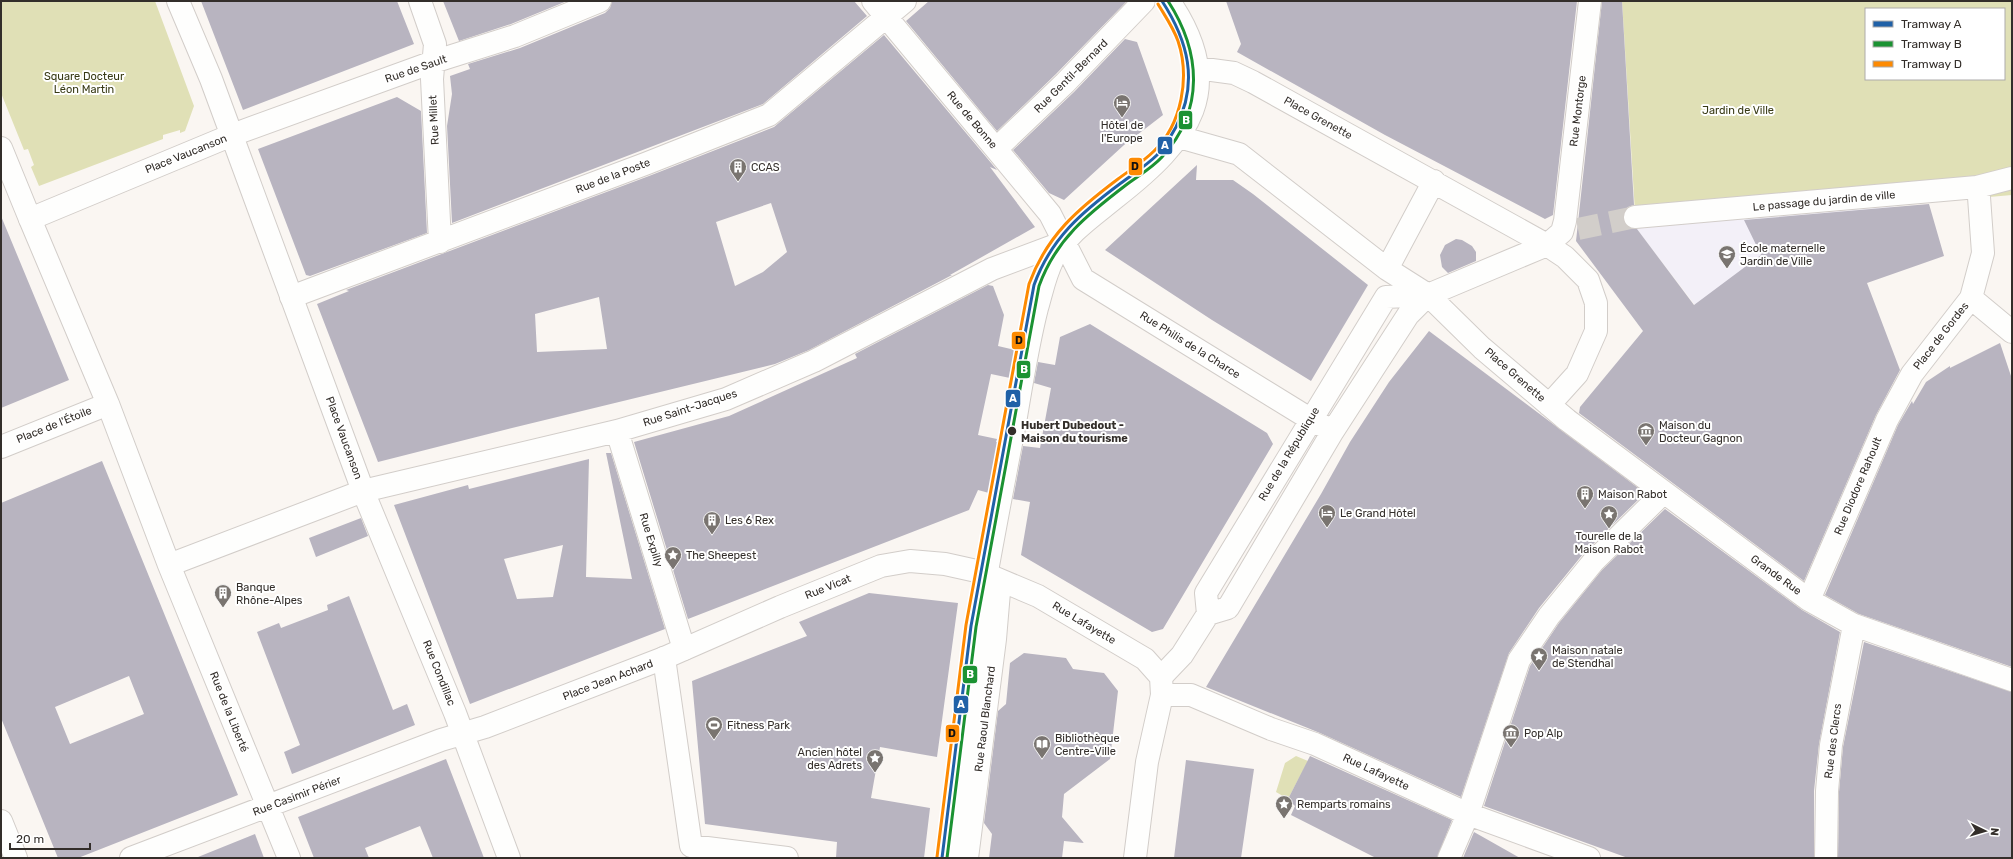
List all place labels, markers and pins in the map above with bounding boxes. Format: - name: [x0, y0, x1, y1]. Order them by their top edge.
- hotel icon: Hôtel de l'Europe: [1112, 93, 1132, 118]
- place label: Hôtel de l'Europe: [1101, 119, 1143, 145]
- building icon: CCAS: [728, 157, 748, 182]
- place label: CCAS: [751, 161, 780, 174]
- place label: École maternelle Jardin de Ville: [1740, 242, 1825, 268]
- school or university icon: École maternelle Jardin de Ville: [1717, 244, 1737, 269]
- place label: Hubert Dubedout - Maison du tourisme: [1021, 419, 1128, 445]
- place label: Maison du Docteur Gagnon: [1659, 419, 1742, 445]
- museum icon: Maison du Docteur Gagnon: [1636, 421, 1656, 446]
- marker: Hubert Dubedout - Maison du tourisme: [1006, 425, 1018, 437]
- building icon: Maison Rabot: [1575, 484, 1595, 509]
- place label: Maison Rabot: [1598, 488, 1668, 501]
- hotel icon: Le Grand Hôtel: [1317, 503, 1337, 528]
- place icon: Tourelle de la Maison Rabot: [1599, 504, 1619, 529]
- place label: Le Grand Hôtel: [1340, 507, 1416, 520]
- building icon: Les 6 Rex: [702, 510, 722, 535]
- place label: Les 6 Rex: [725, 514, 774, 527]
- place label: Tourelle de la Maison Rabot: [1574, 530, 1644, 556]
- place icon: The Sheepest: [663, 545, 683, 570]
- place label: The Sheepest: [686, 549, 757, 562]
- place label: Banque Rhône-Alpes: [236, 581, 303, 607]
- building icon: Banque Rhône-Alpes: [213, 583, 233, 608]
- place label: Maison natale de Stendhal: [1552, 644, 1623, 670]
- place icon: Maison natale de Stendhal: [1529, 646, 1549, 671]
- sports icon: Fitness Park: [704, 715, 724, 740]
- place label: Fitness Park: [727, 719, 790, 732]
- museum icon: Pop Alp: [1501, 723, 1521, 748]
- place label: Pop Alp: [1524, 727, 1563, 740]
- place label: Bibliothèque Centre-Ville: [1055, 732, 1120, 758]
- library icon: Bibliothèque Centre-Ville: [1032, 734, 1052, 759]
- place label: Ancien hôtel des Adrets: [798, 746, 862, 772]
- place icon: Ancien hôtel des Adrets: [865, 748, 885, 773]
- place icon: Remparts romains: [1274, 794, 1294, 819]
- place label: Remparts romains: [1297, 798, 1391, 811]

